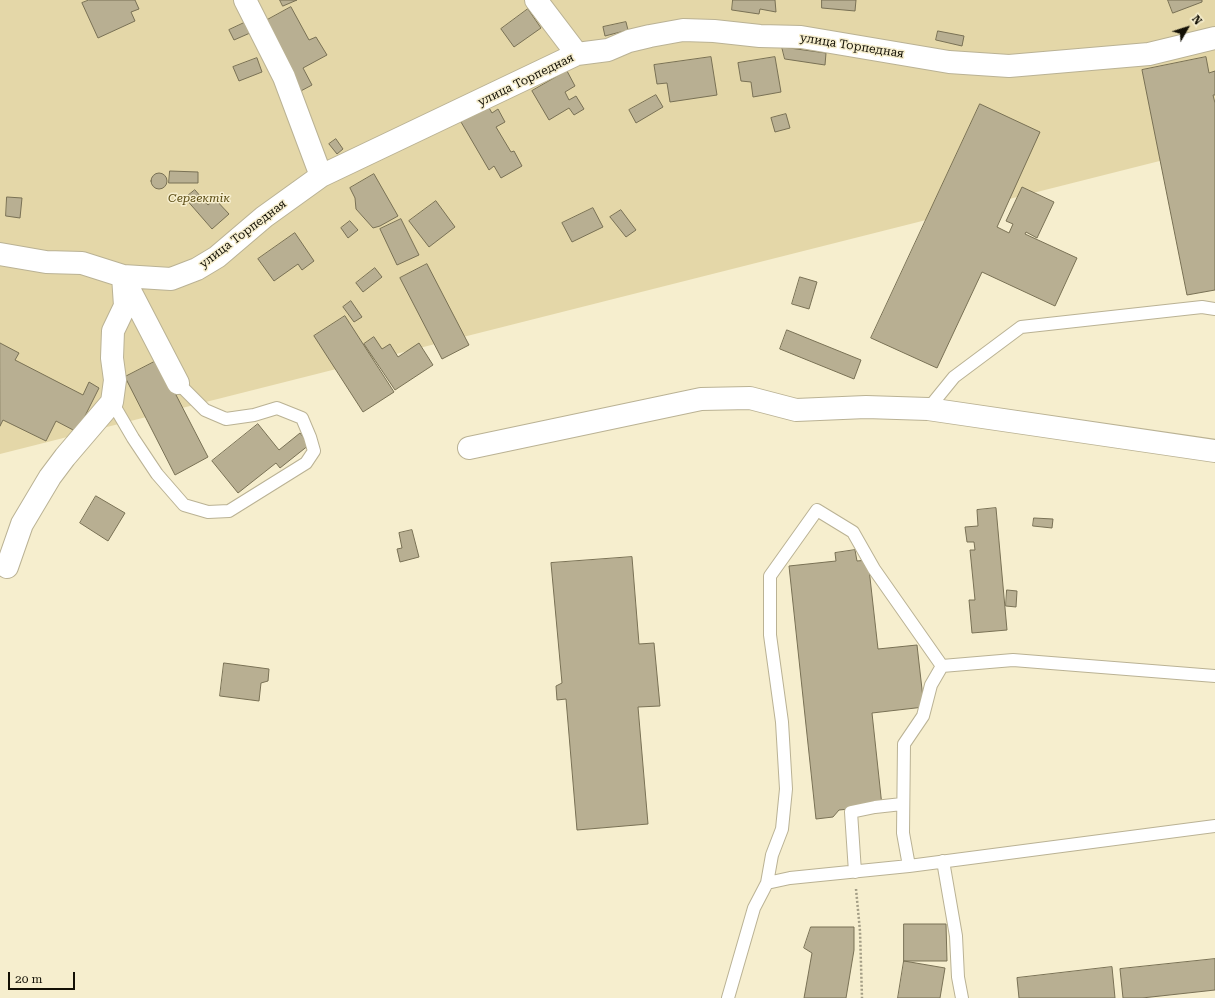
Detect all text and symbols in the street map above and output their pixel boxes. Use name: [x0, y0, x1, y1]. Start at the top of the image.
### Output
north arrow: [1167, 8, 1207, 48]
text: N: [1189, 13, 1204, 28]
street label: улица Торпедная: [799, 31, 905, 61]
street label: улица Торпедная: [476, 50, 576, 110]
park label: Сергектік: [168, 191, 230, 205]
street label: улица Торпедная: [197, 197, 289, 271]
scale bar: [10, 964, 77, 990]
text: 20 m: [15, 972, 42, 986]

